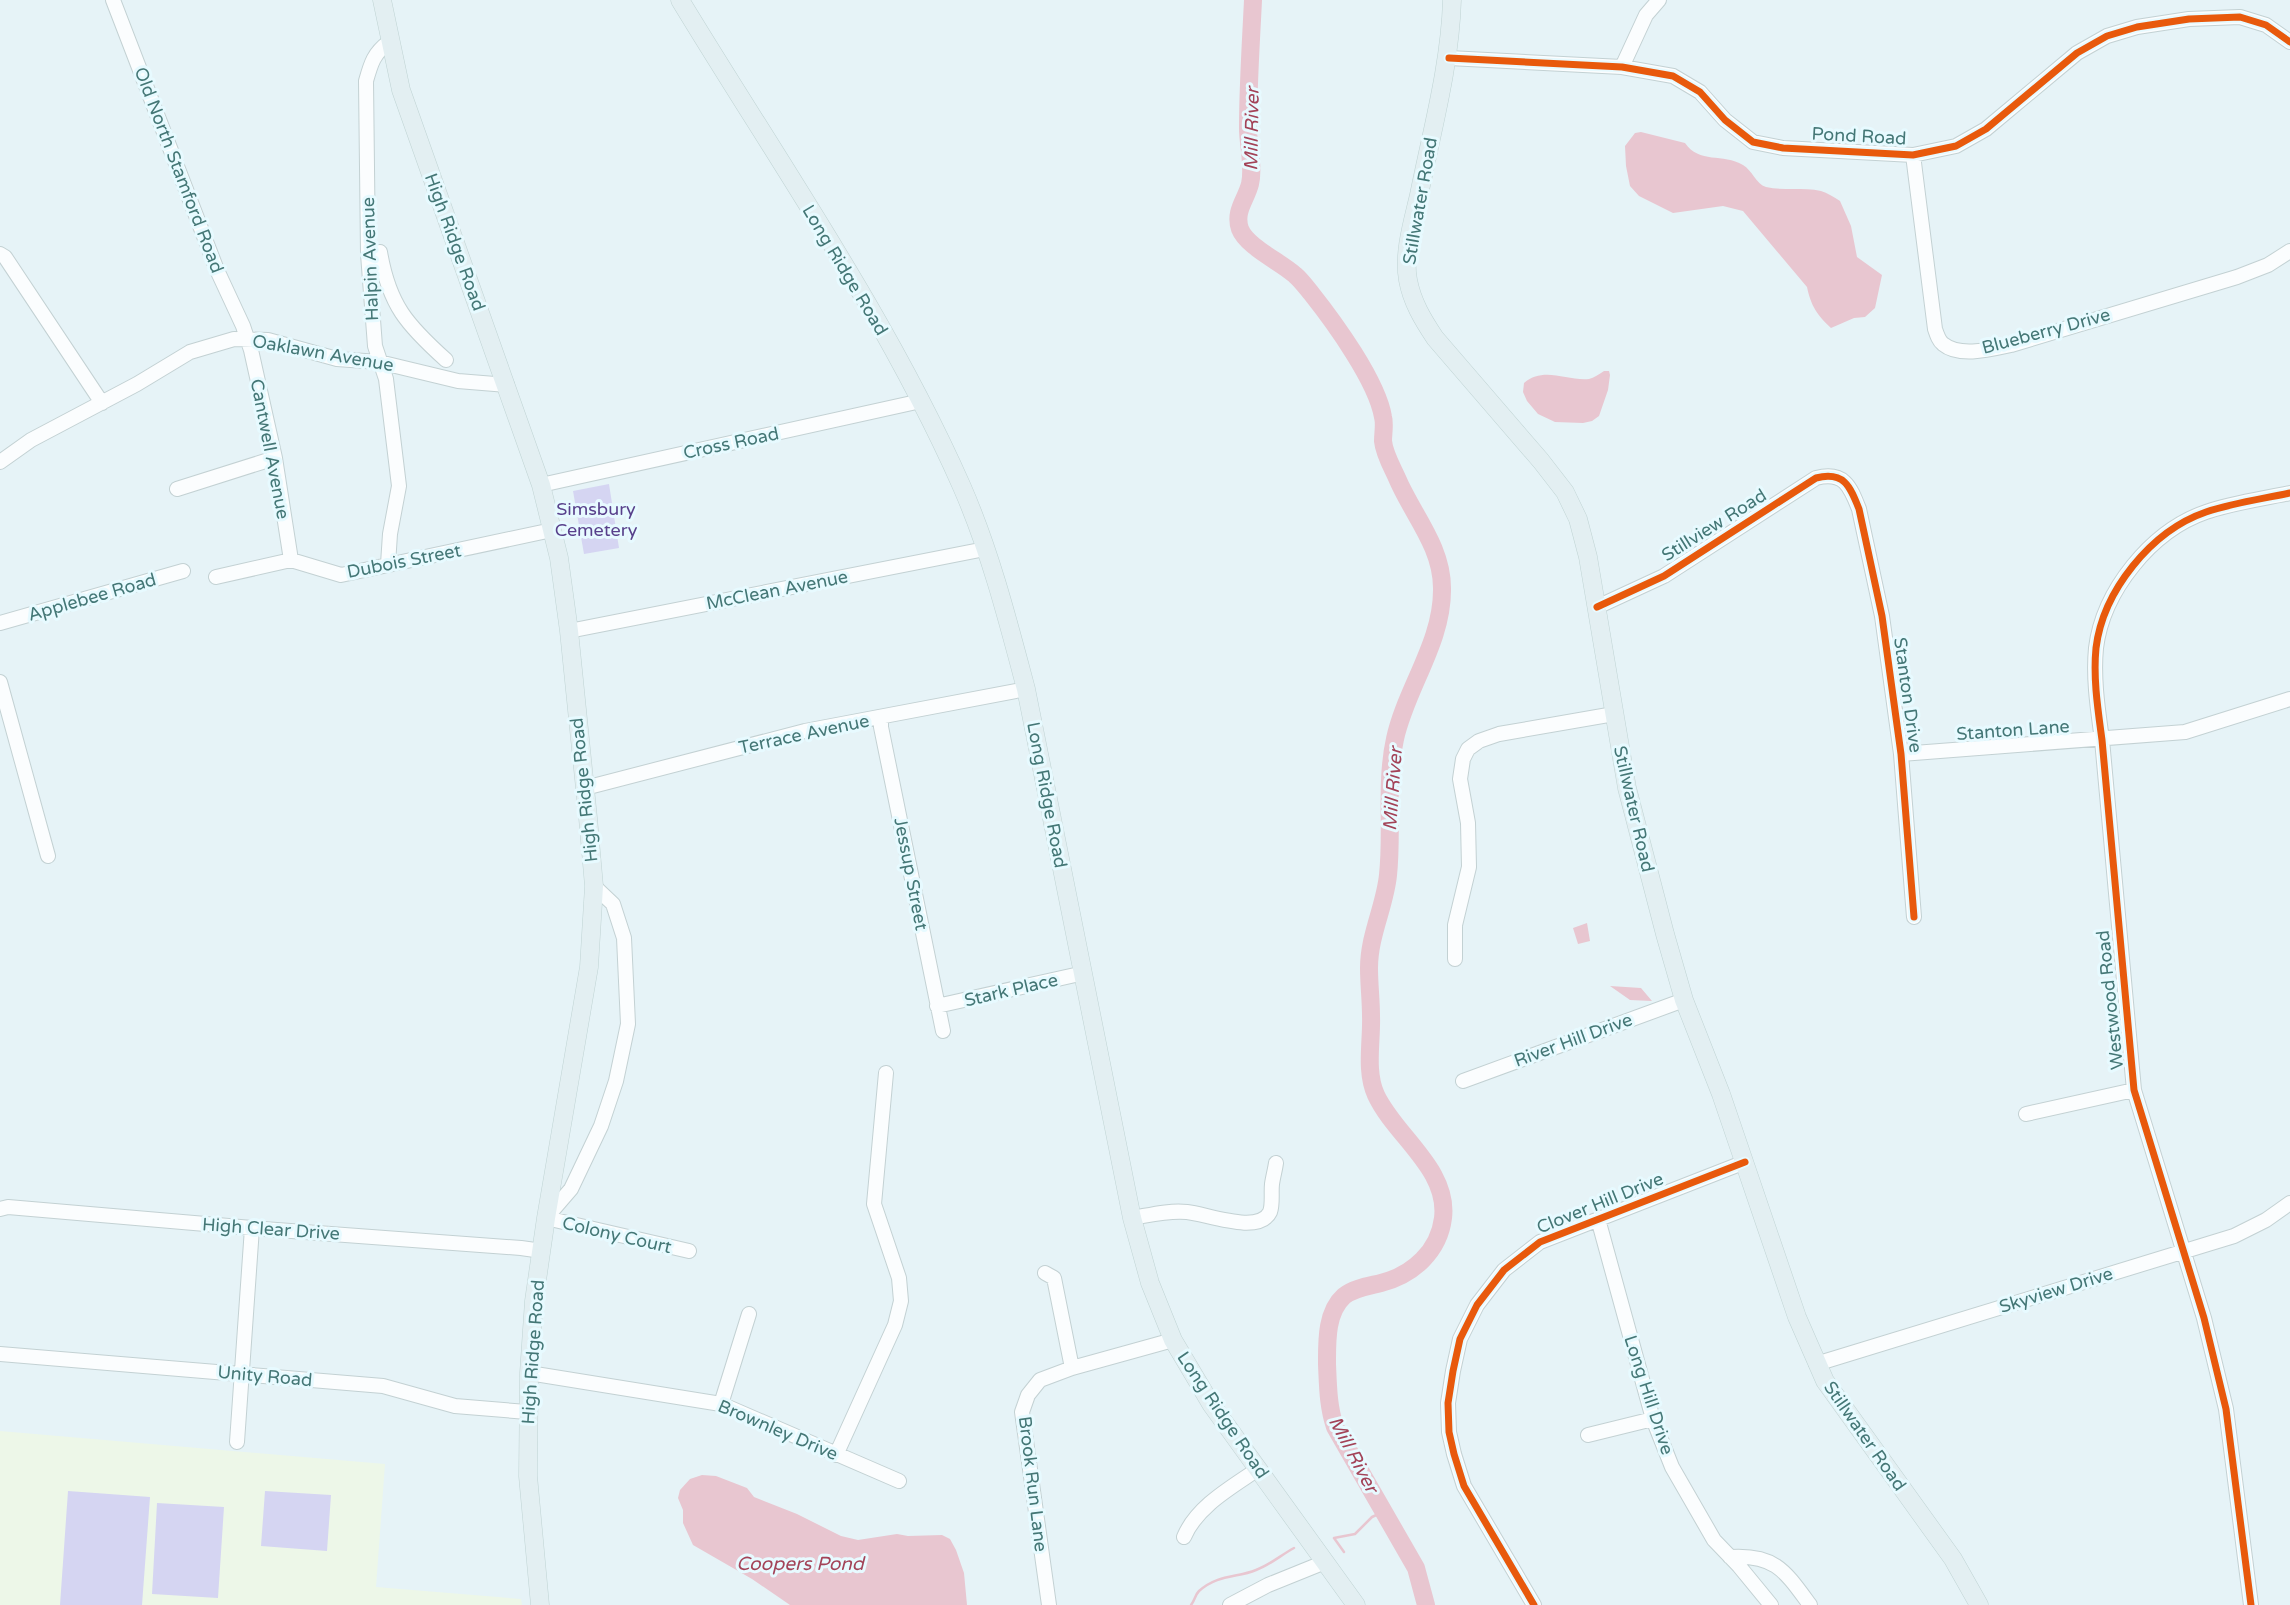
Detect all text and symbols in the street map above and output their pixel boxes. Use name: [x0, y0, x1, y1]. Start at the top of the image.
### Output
street label: Old North Stamford Road: [130, 64, 228, 276]
water label: Mill River: [1240, 84, 1264, 171]
street label: Pond Road: [1811, 123, 1907, 149]
street label: Stillwater Road: [1398, 136, 1442, 266]
street label: High Ridge Road: [420, 170, 490, 314]
street label: Halpin Avenue: [357, 197, 383, 321]
street label: Long Ridge Road: [797, 201, 893, 339]
street label: Blueberry Drive: [1979, 303, 2113, 359]
street label: Oaklawn Avenue: [251, 330, 395, 376]
street label: Cantwell Avenue: [246, 377, 294, 521]
street label: Cross Road: [681, 422, 781, 464]
street label: Stillview Road: [1658, 484, 1770, 566]
park label: Simsbury Cemetery: [555, 498, 638, 541]
street label: Dubois Street: [345, 539, 463, 583]
street label: McClean Avenue: [704, 565, 850, 615]
street label: Applebee Road: [25, 568, 159, 626]
street label: Stanton Drive: [1889, 636, 1927, 754]
street label: Terrace Avenue: [737, 709, 871, 759]
street label: Stanton Lane: [1956, 715, 2070, 745]
street label: High Ridge Road: [565, 717, 603, 863]
street label: Long Ridge Road: [1022, 720, 1072, 870]
water label: Mill River: [1379, 744, 1407, 832]
street label: Stillwater Road: [1609, 744, 1659, 874]
street label: Jessup Street: [889, 816, 933, 932]
street label: Westwood Road: [2092, 929, 2128, 1071]
street label: Stark Place: [962, 969, 1060, 1011]
street label: River Hill Drive: [1511, 1008, 1635, 1072]
street label: Clover Hill Drive: [1533, 1168, 1667, 1238]
street label: Colony Court: [560, 1212, 674, 1258]
street label: High Clear Drive: [201, 1213, 341, 1245]
street label: Skyview Drive: [1996, 1262, 2116, 1318]
street label: High Ridge Road: [517, 1279, 549, 1425]
street label: Long Hill Drive: [1619, 1333, 1679, 1457]
street label: Long Ridge Road: [1172, 1347, 1274, 1483]
street label: Unity Road: [217, 1361, 313, 1391]
street label: Stillwater Road: [1819, 1377, 1911, 1495]
street label: Brownley Drive: [715, 1395, 841, 1465]
water label: Mill River: [1324, 1412, 1384, 1499]
street label: Brook Run Lane: [1014, 1415, 1052, 1553]
water label: Coopers Pond: [736, 1553, 866, 1575]

